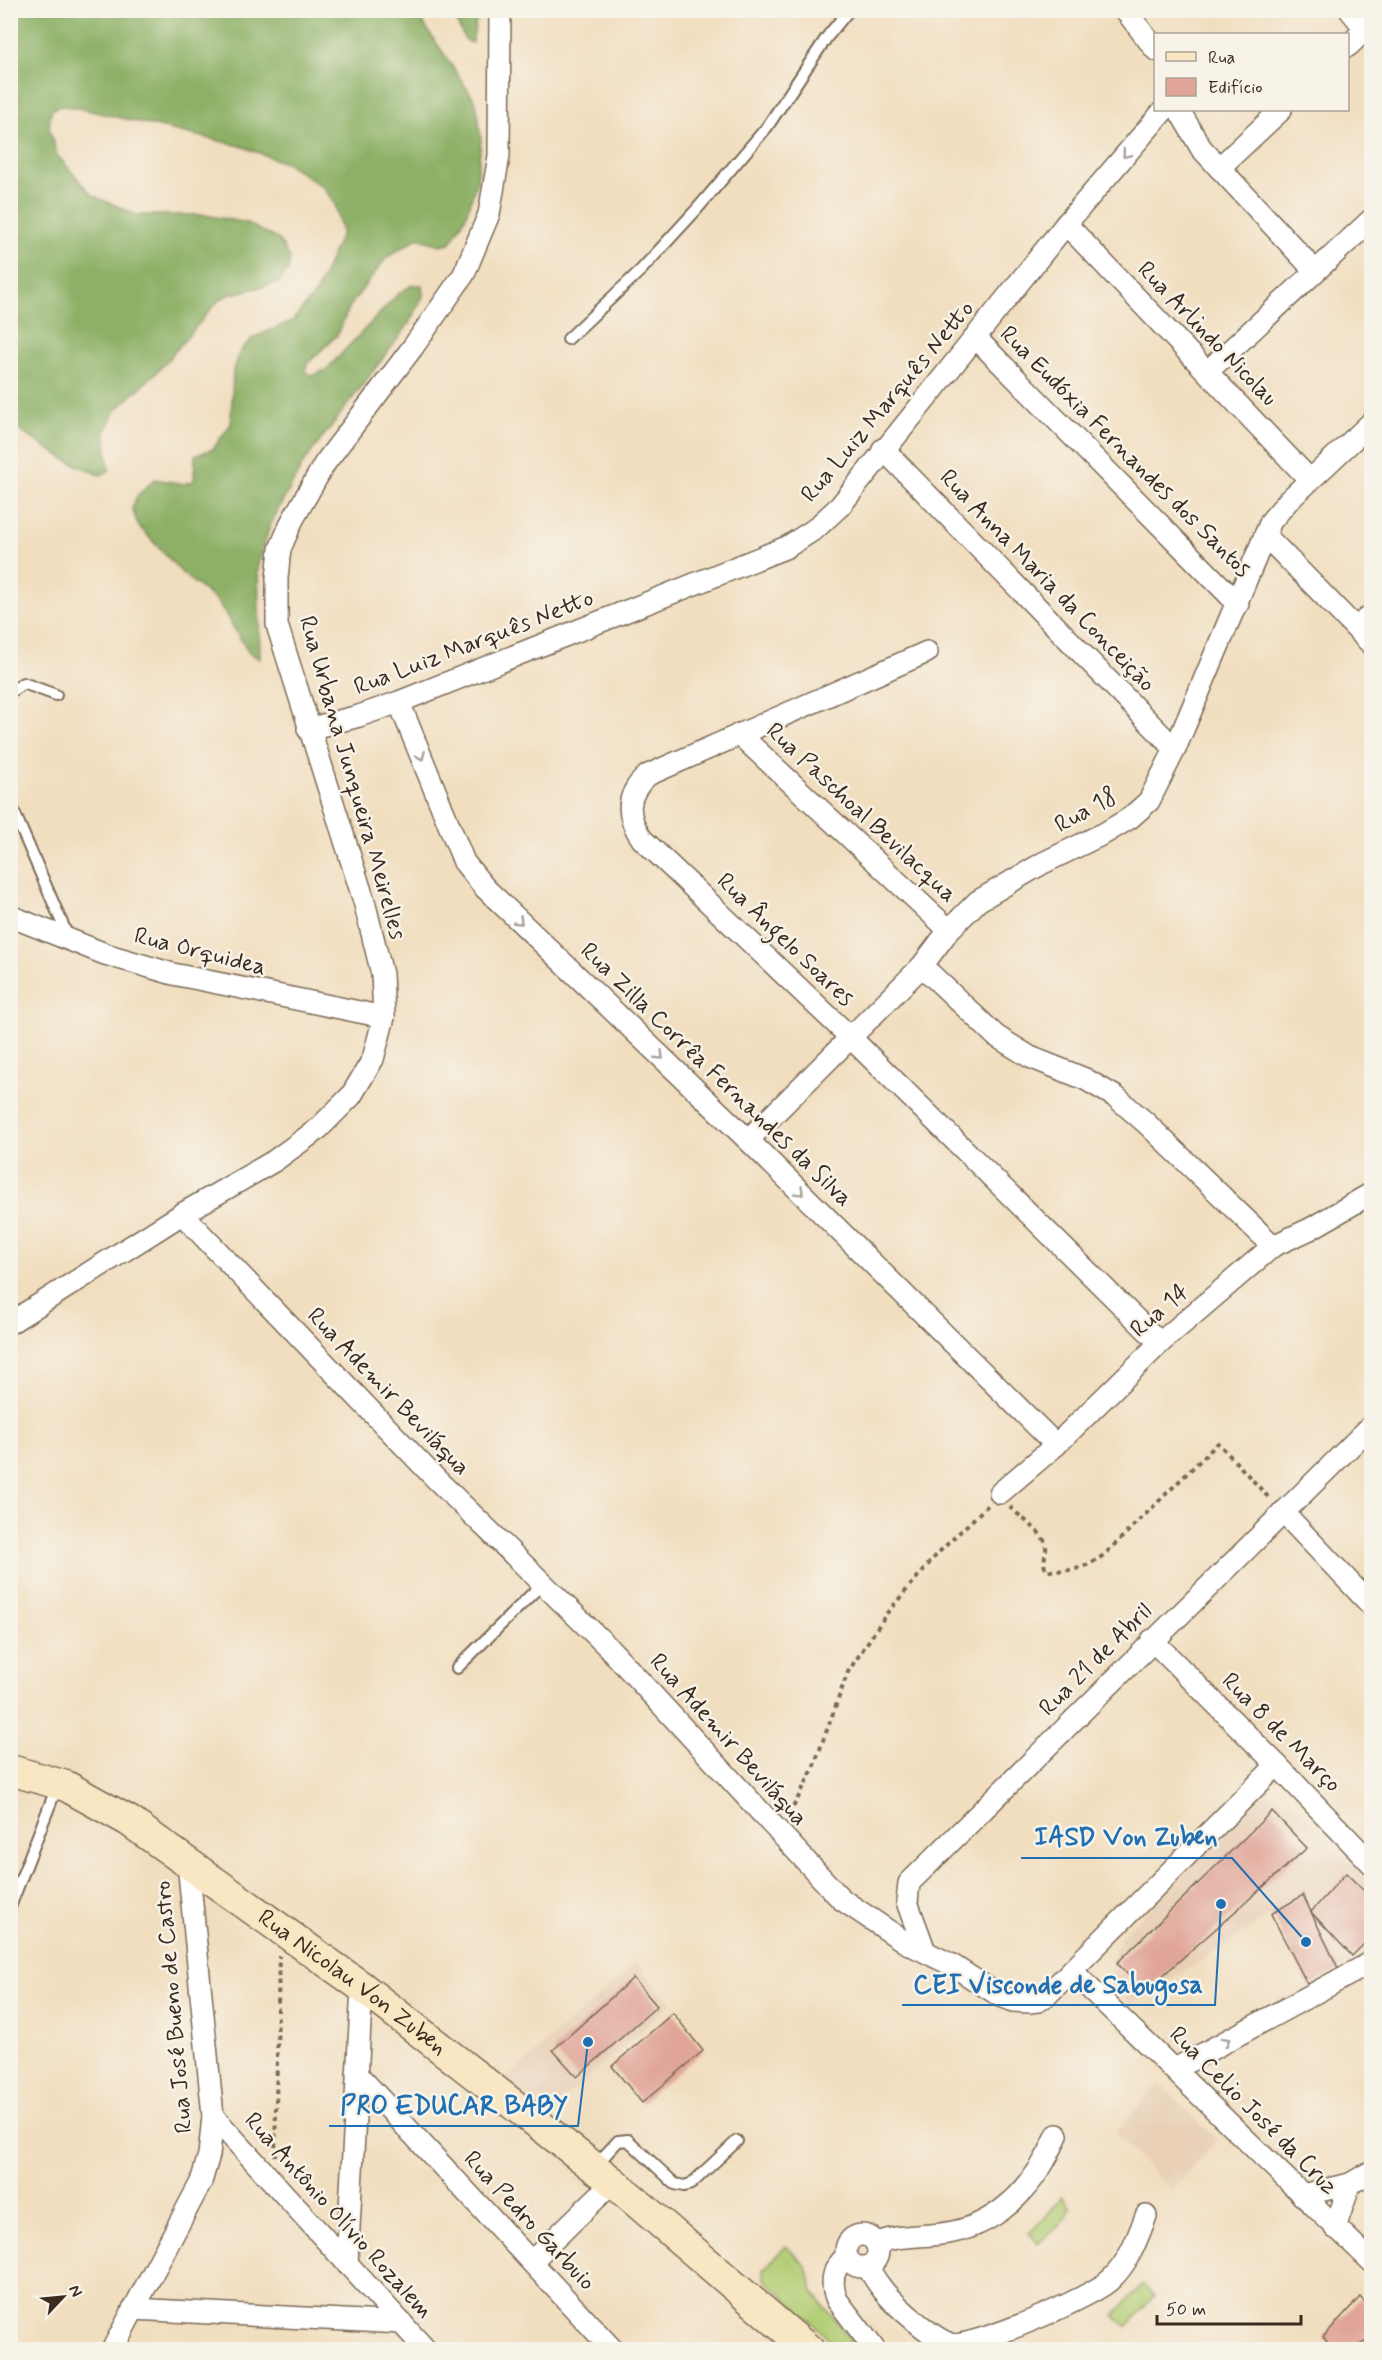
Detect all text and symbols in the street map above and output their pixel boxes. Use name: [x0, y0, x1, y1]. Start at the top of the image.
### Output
legend: [1154, 33, 1349, 111]
text: Rua: [1208, 46, 1235, 70]
text: Edifício: [1208, 76, 1263, 100]
one-way arrow: [1122, 147, 1133, 158]
street label: Rua Arlindo Nicolau: [1130, 255, 1284, 413]
street label: Rua Luiz Marquês Netto: [794, 295, 982, 509]
street label: Rua Eudóxia Fernandes dos Santos: [992, 319, 1258, 585]
street label: Rua Anna Maria da Conceição: [932, 463, 1162, 699]
street label: Rua Luiz Marquês Netto: [350, 583, 598, 703]
street label: Rua Urbana Junqueira Meirelles: [291, 613, 413, 944]
street label: Rua Paschoal Bevilacqua: [759, 716, 963, 910]
one-way arrow: [414, 750, 426, 761]
street label: Rua 18: [1049, 781, 1123, 841]
street label: Rua Ângelo Soares: [707, 866, 861, 1016]
one-way arrow: [513, 914, 523, 925]
street label: Rua Orquidea: [131, 921, 269, 983]
street label: Rua Zilla Corrêa Fernandes da Silva: [573, 936, 859, 1214]
one-way arrow: [654, 1049, 664, 1060]
one-way arrow: [793, 1184, 804, 1195]
street label: Rua 14: [1124, 1277, 1196, 1345]
street label: Rua Ademir Beviláqua: [300, 1301, 476, 1483]
street label: Rua 21 de Abril: [1033, 1597, 1159, 1723]
street label: Rua Ademir Beviláqua: [642, 1647, 814, 1833]
street label: Rua 8 de Março: [1214, 1666, 1348, 1800]
callout: IASD Von Zuben: [1021, 1814, 1232, 1858]
text: IASD Von Zuben: [1034, 1821, 1218, 1855]
street label: Rua José Bueno de Castro: [148, 1879, 200, 2135]
street label: Rua Nicolau Von Zuben: [252, 1902, 453, 2063]
callout: CEI Visconde de Sabugosa: [902, 1961, 1215, 2005]
text: CEI Visconde de Sabugosa: [913, 1969, 1203, 2006]
street label: Rua Celio José da Cruz: [1162, 2020, 1344, 2202]
one-way arrow: [1220, 2037, 1230, 2048]
callout: PRO EDUCAR BABY: [329, 2082, 578, 2126]
text: PRO EDUCAR BABY: [340, 2090, 568, 2124]
street label: Rua Antônio Olívio Rozalem: [237, 2106, 439, 2326]
street label: Rua Pedro Garbuio: [456, 2144, 602, 2298]
north arrow: [33, 2267, 93, 2327]
text: N: [63, 2282, 87, 2300]
scale bar: [1157, 2288, 1301, 2326]
text: 50 m: [1166, 2298, 1206, 2322]

